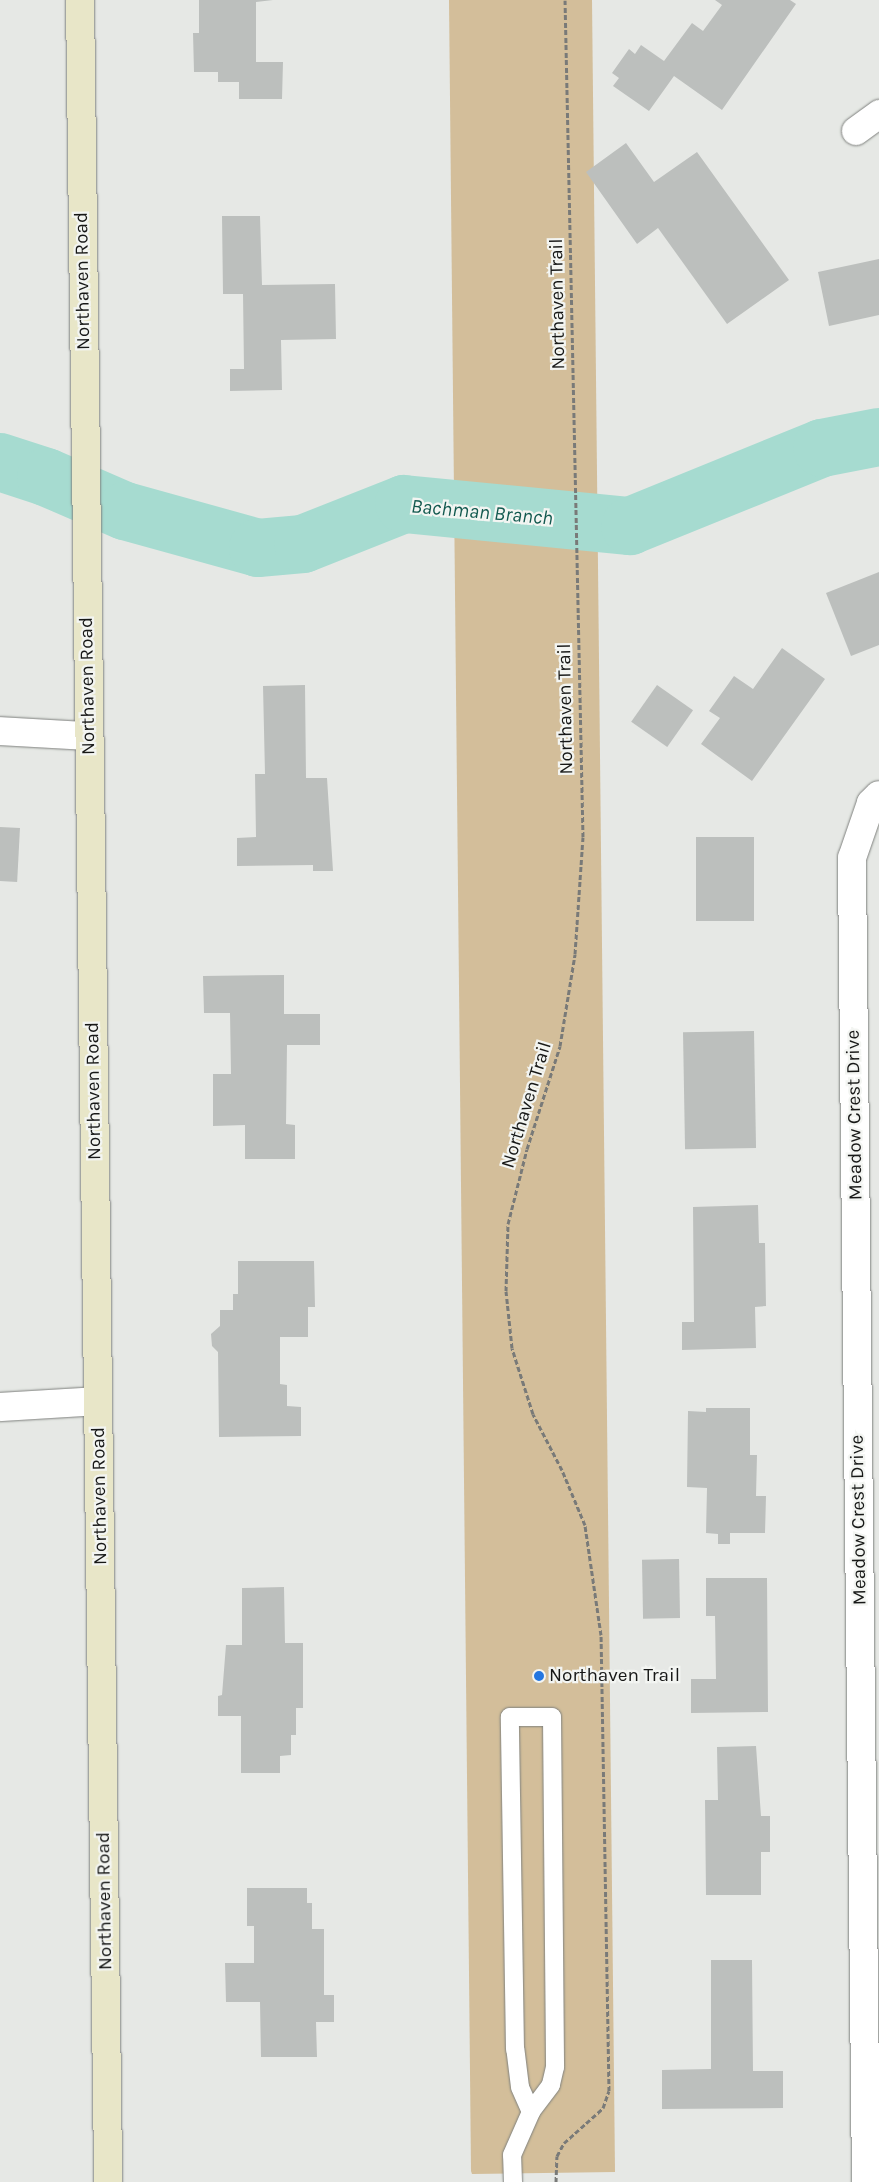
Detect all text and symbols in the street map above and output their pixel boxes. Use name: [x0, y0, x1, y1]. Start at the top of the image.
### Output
street label: Northaven Road: [70, 212, 96, 350]
street label: Northaven Trail: [545, 238, 571, 370]
water label: Bachman Branch: [410, 494, 554, 530]
street label: Northaven Road: [75, 617, 101, 755]
street label: Northaven Trail: [553, 643, 579, 775]
street label: Northaven Road: [81, 1022, 107, 1160]
street label: Meadow Crest Drive: [842, 1030, 868, 1200]
street label: Northaven Trail: [497, 1039, 557, 1171]
street label: Northaven Road: [87, 1427, 113, 1565]
street label: Meadow Crest Drive: [846, 1435, 872, 1605]
place label: Northaven Trail: [549, 1665, 680, 1687]
marker: Northaven Trail: [533, 1670, 545, 1682]
street label: Northaven Road: [92, 1832, 118, 1970]

